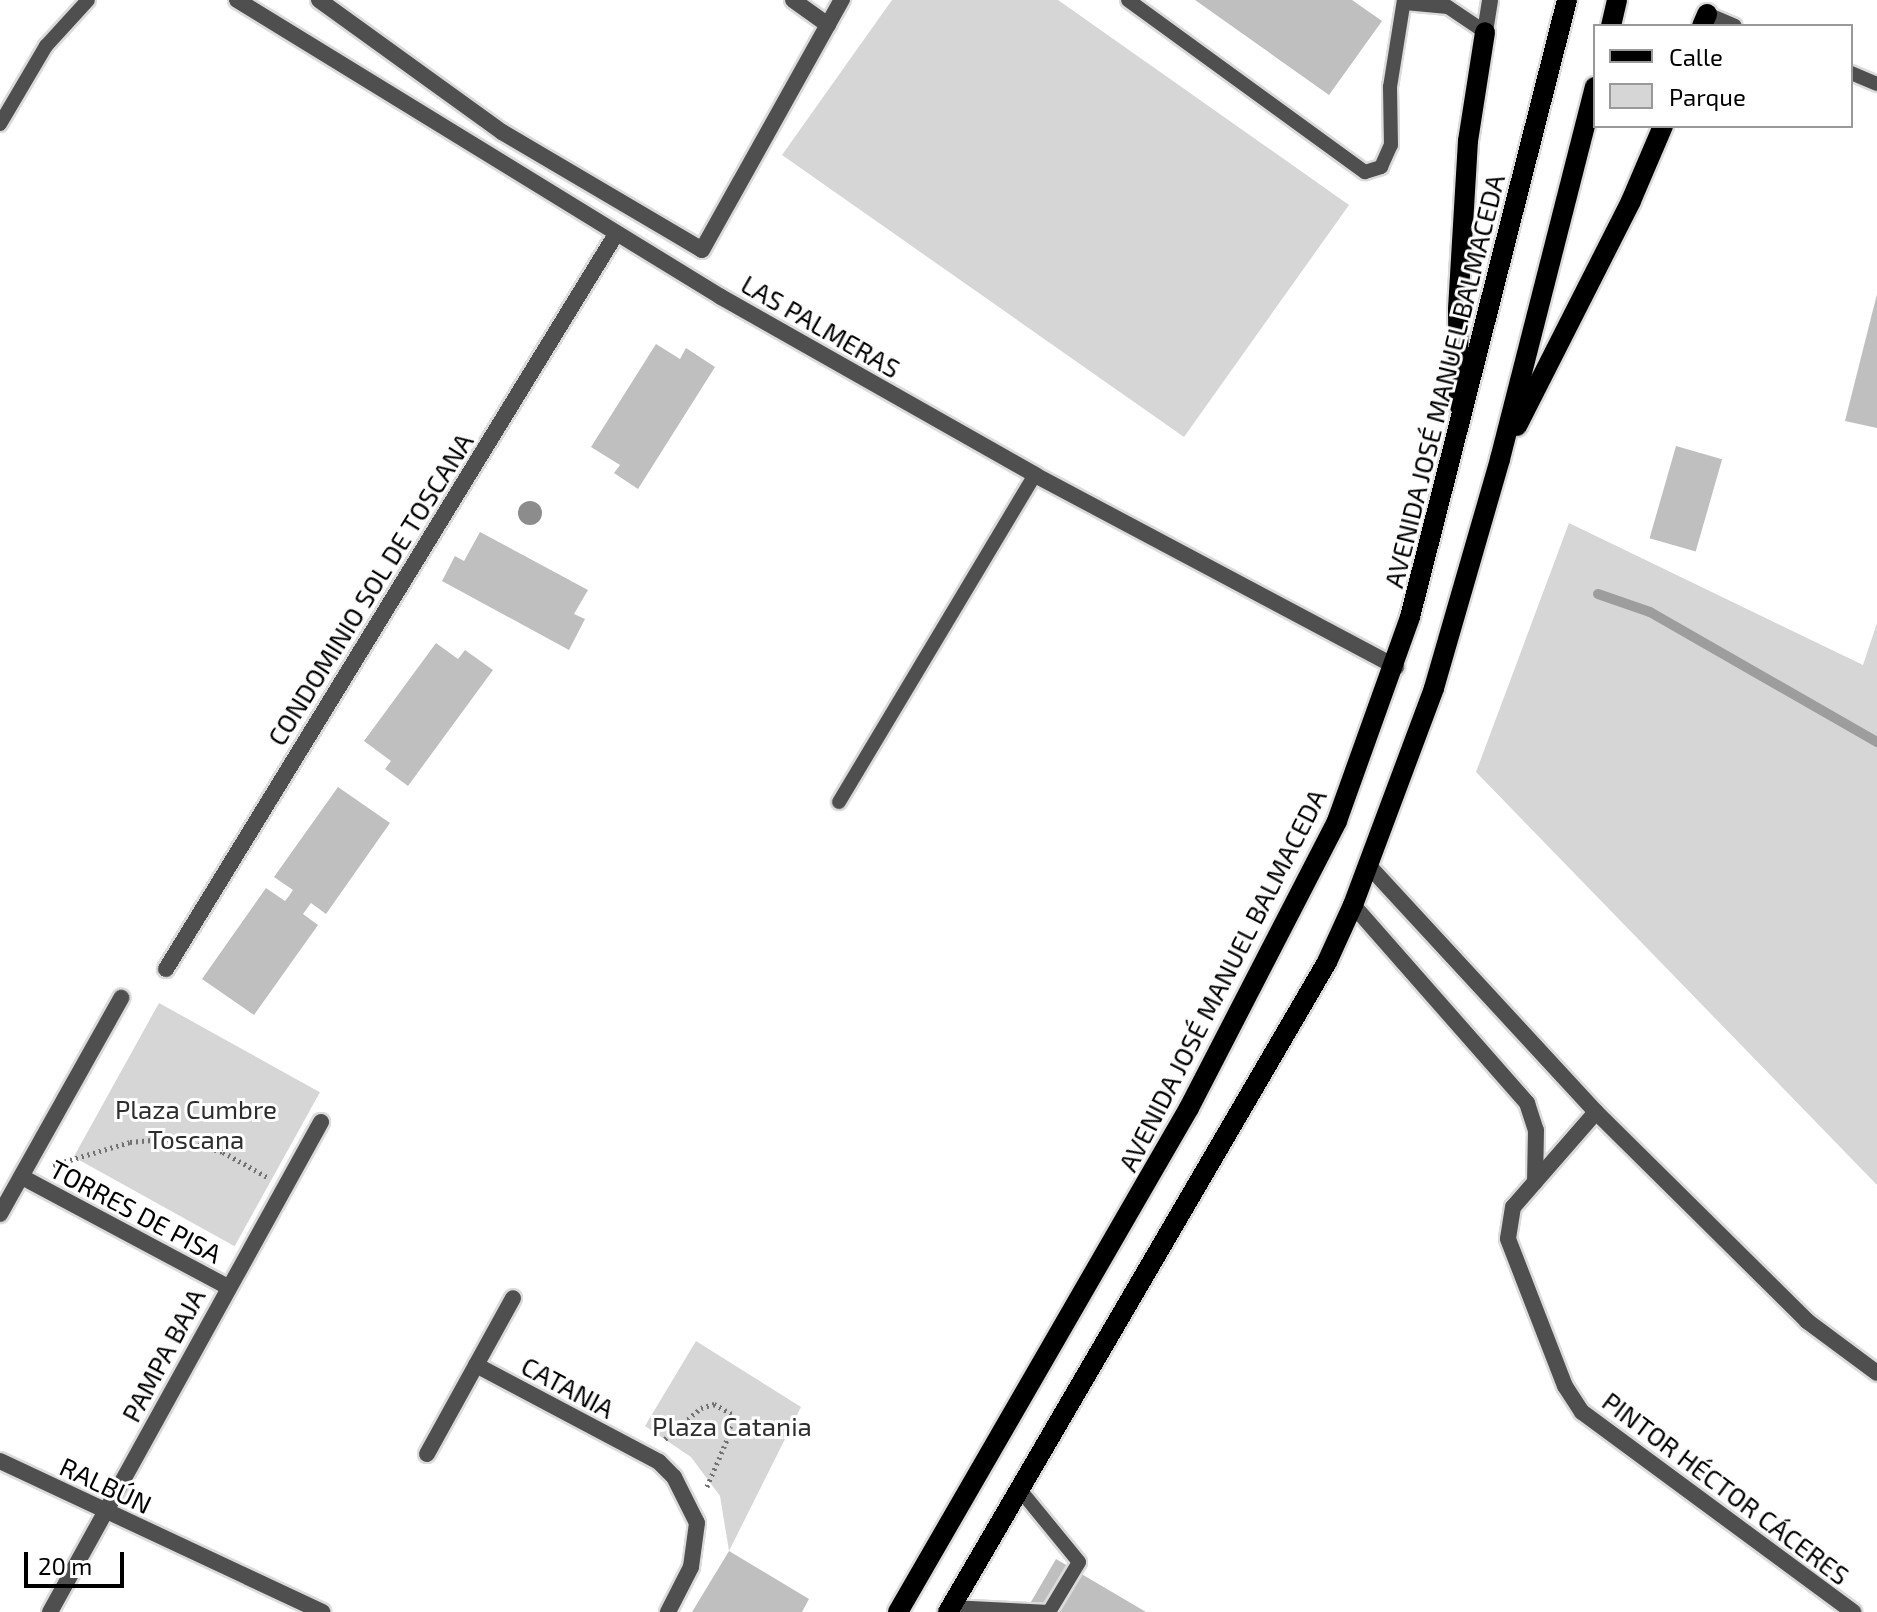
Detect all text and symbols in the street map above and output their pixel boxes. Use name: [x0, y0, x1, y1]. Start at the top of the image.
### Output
legend: [1593, 24, 1853, 128]
text: Calle: [1669, 42, 1723, 71]
text: Parque: [1669, 82, 1746, 111]
street label: AVENIDA JOSÉ MANUEL BALMACEDA: [1377, 170, 1511, 592]
street label: LAS PALMERAS: [736, 268, 906, 384]
street label: CONDOMINIO SOL DE TOSCANA: [260, 427, 480, 751]
street label: AVENIDA JOSÉ MANUEL BALMACEDA: [1111, 783, 1333, 1177]
park label: Plaza Cumbre Toscana: [115, 1093, 277, 1154]
street label: TORRES DE PISA: [45, 1153, 227, 1269]
street label: PAMPA BAJA: [115, 1283, 211, 1427]
street label: CATANIA: [516, 1350, 620, 1424]
street label: PINTOR HÉCTOR CÁCERES: [1597, 1385, 1855, 1591]
park label: Plaza Catania: [652, 1410, 812, 1442]
street label: RALBÚN: [55, 1450, 157, 1520]
scale bar: [28, 1536, 128, 1586]
text: 20 m: [38, 1551, 92, 1580]

